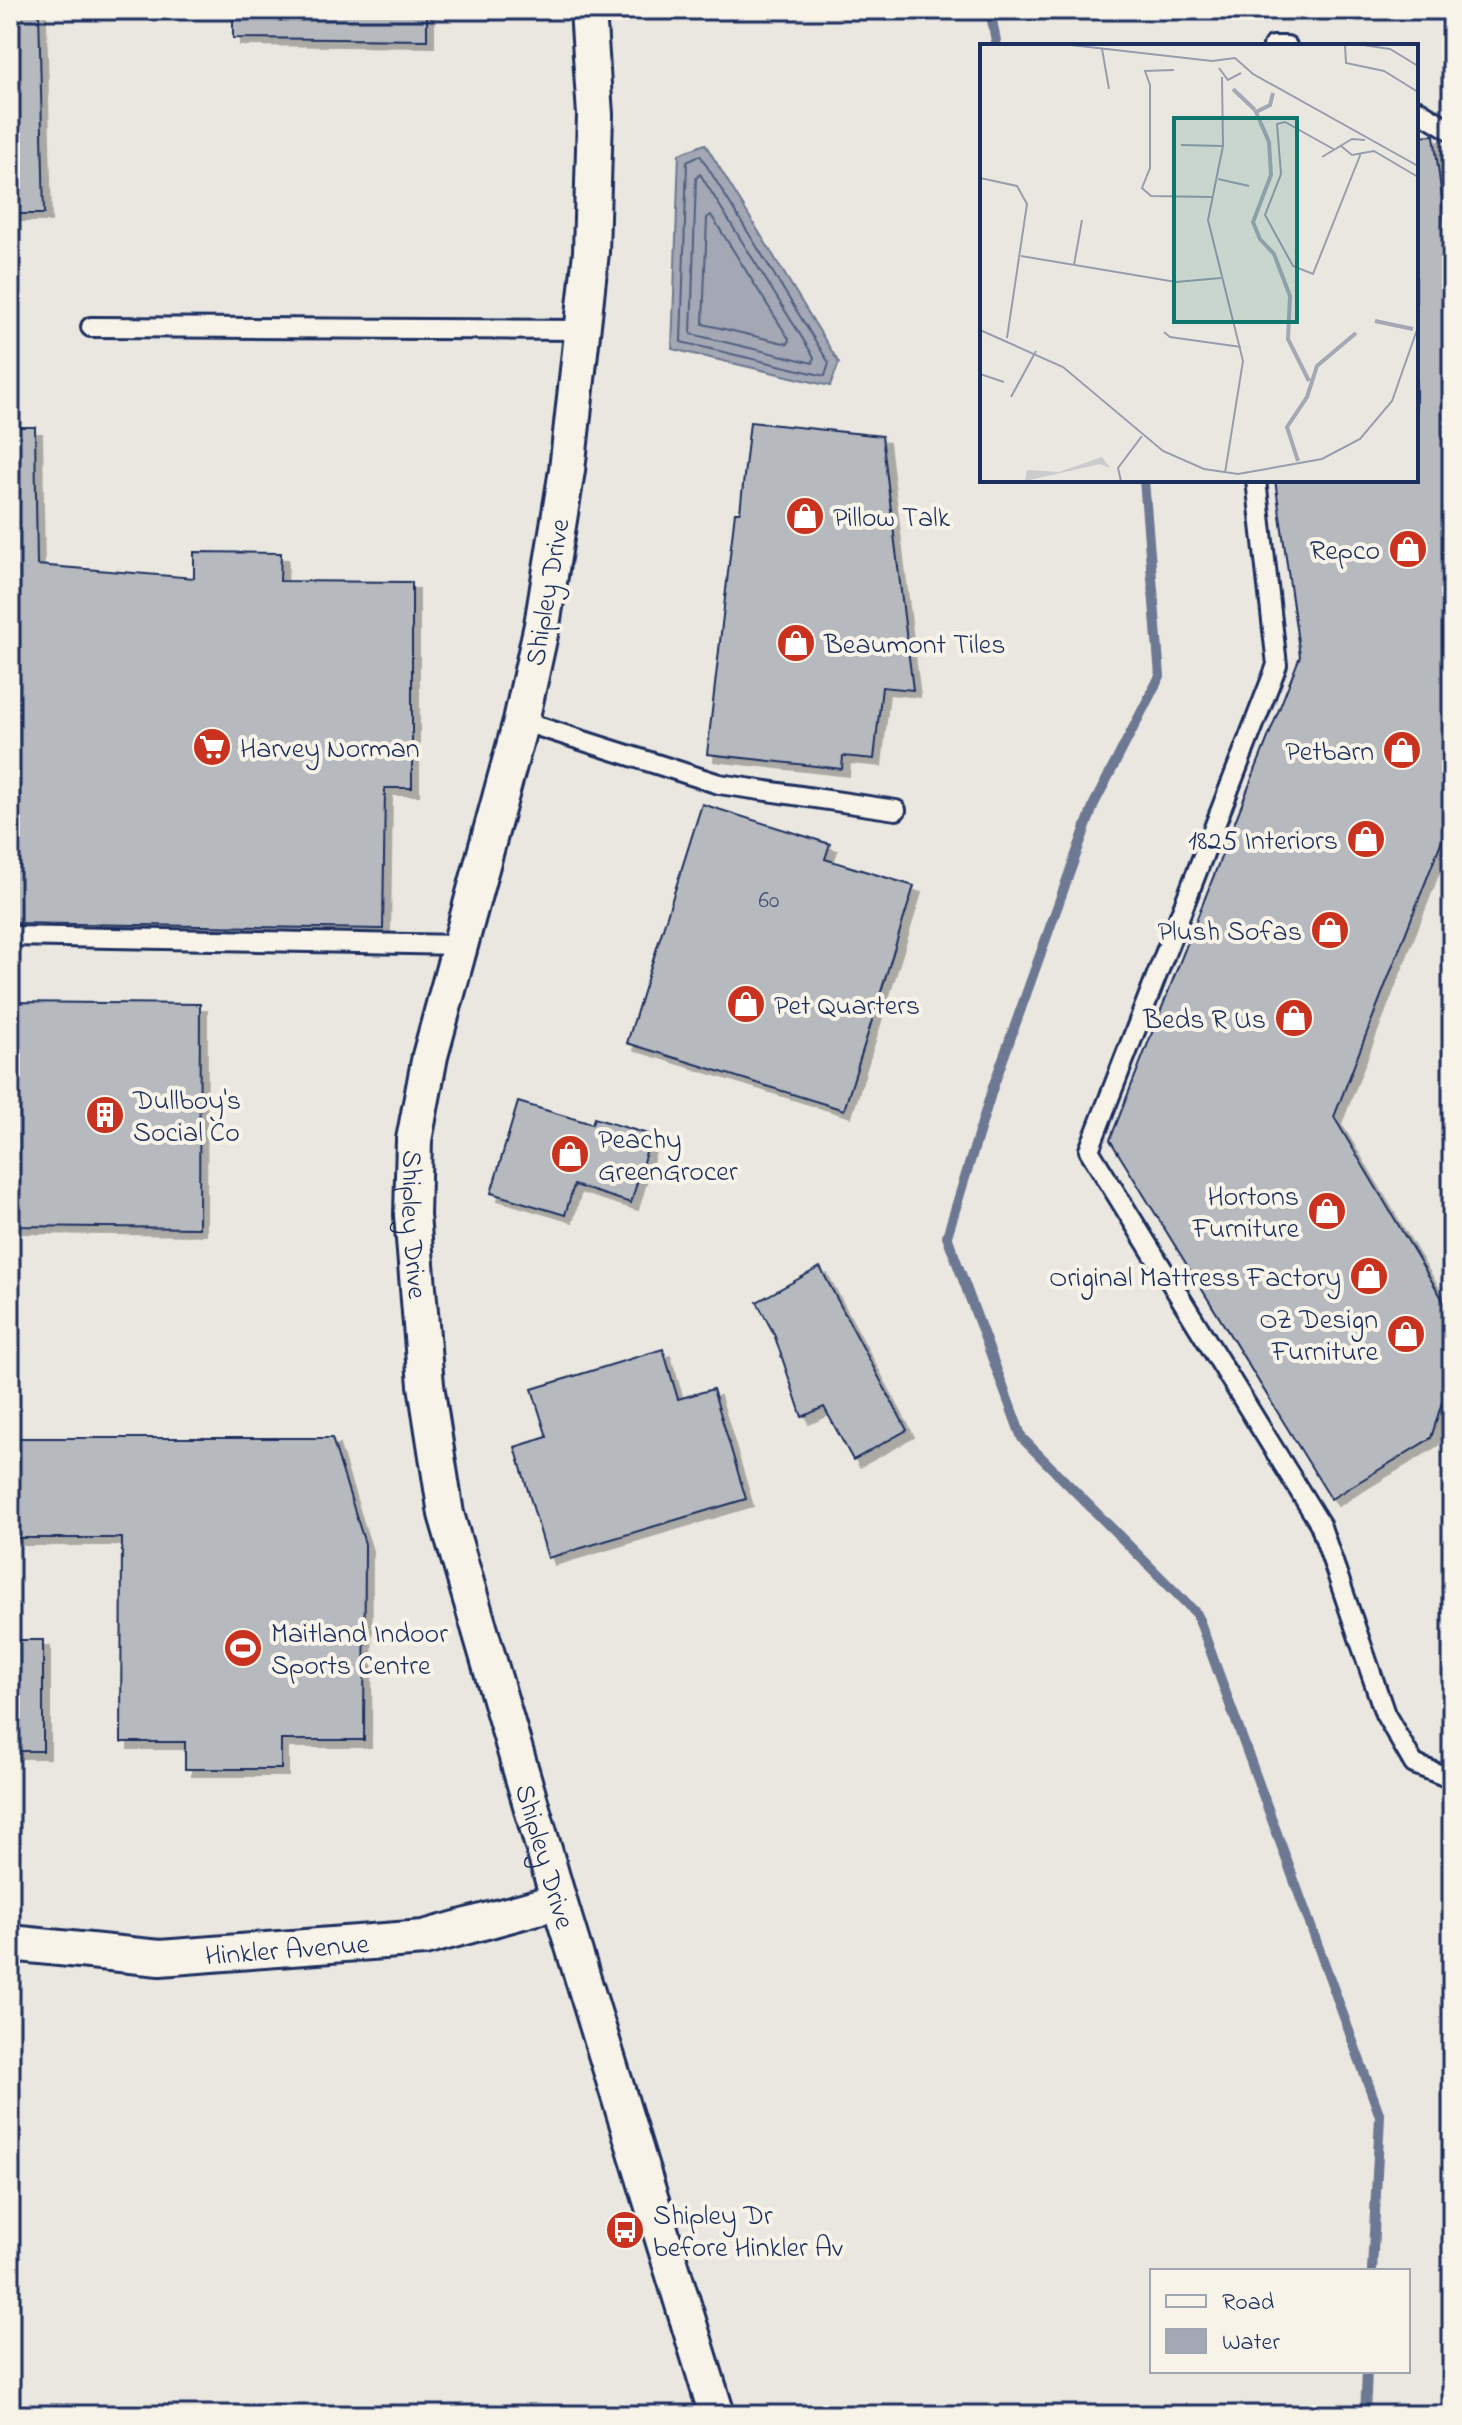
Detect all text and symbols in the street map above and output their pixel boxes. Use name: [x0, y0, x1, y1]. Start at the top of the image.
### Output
inset map: [980, 44, 1418, 482]
shop icon: Pillow Talk: [784, 495, 826, 537]
place label: Pillow Talk: [833, 499, 951, 540]
street label: Shipley Drive: [516, 515, 583, 670]
shop icon: Repco: [1387, 528, 1429, 570]
place label: Repco: [1310, 532, 1380, 573]
shop icon: Beaumont Tiles: [775, 622, 817, 664]
place label: Beaumont Tiles: [823, 626, 1006, 667]
supermarket icon: Harvey Norman: [191, 726, 233, 768]
shop icon: Petbarn: [1381, 729, 1423, 771]
place label: Harvey Norman: [240, 730, 420, 771]
place label: Petbarn: [1285, 733, 1374, 774]
shop icon: 1825 Interiors: [1345, 818, 1387, 860]
place label: 1825 Interiors: [1188, 822, 1338, 863]
house number: 60: [759, 884, 779, 919]
shop icon: Plush Sofas: [1309, 909, 1351, 951]
place label: Plush Sofas: [1157, 913, 1302, 954]
shop icon: Pet Quarters: [725, 983, 767, 1025]
place label: Pet Quarters: [774, 987, 920, 1028]
shop icon: Beds R Us: [1273, 997, 1315, 1039]
place label: Beds R Us: [1142, 1001, 1266, 1042]
place label: Dullboy's Social Co: [132, 1082, 241, 1155]
building icon: Dullboy's Social Co: [84, 1094, 126, 1136]
place label: Peachy GreenGrocer: [598, 1121, 738, 1194]
shop icon: Peachy GreenGrocer: [549, 1133, 591, 1175]
street label: Shipley Drive: [388, 1149, 436, 1301]
place label: Hortons Furniture: [1192, 1178, 1299, 1251]
shop icon: Hortons Furniture: [1306, 1190, 1348, 1232]
shop icon: Original Mattress Factory: [1348, 1255, 1390, 1297]
place label: Original Mattress Factory: [1049, 1259, 1341, 1300]
place label: OZ Design Furniture: [1259, 1301, 1378, 1374]
shop icon: OZ Design Furniture: [1385, 1313, 1427, 1355]
place label: Maitland Indoor Sports Centre: [271, 1615, 448, 1688]
sports icon: Maitland Indoor Sports Centre: [222, 1627, 264, 1669]
street label: Shipley Drive: [502, 1780, 584, 1935]
street label: Hinkler Avenue: [204, 1925, 371, 1979]
place label: Shipley Dr before Hinkler Av: [653, 2197, 843, 2270]
bus stop icon: Shipley Dr before Hinkler Av: [604, 2209, 646, 2251]
legend: [1150, 2269, 1410, 2373]
text: Road: [1222, 2286, 1275, 2321]
text: Water: [1222, 2326, 1280, 2361]

